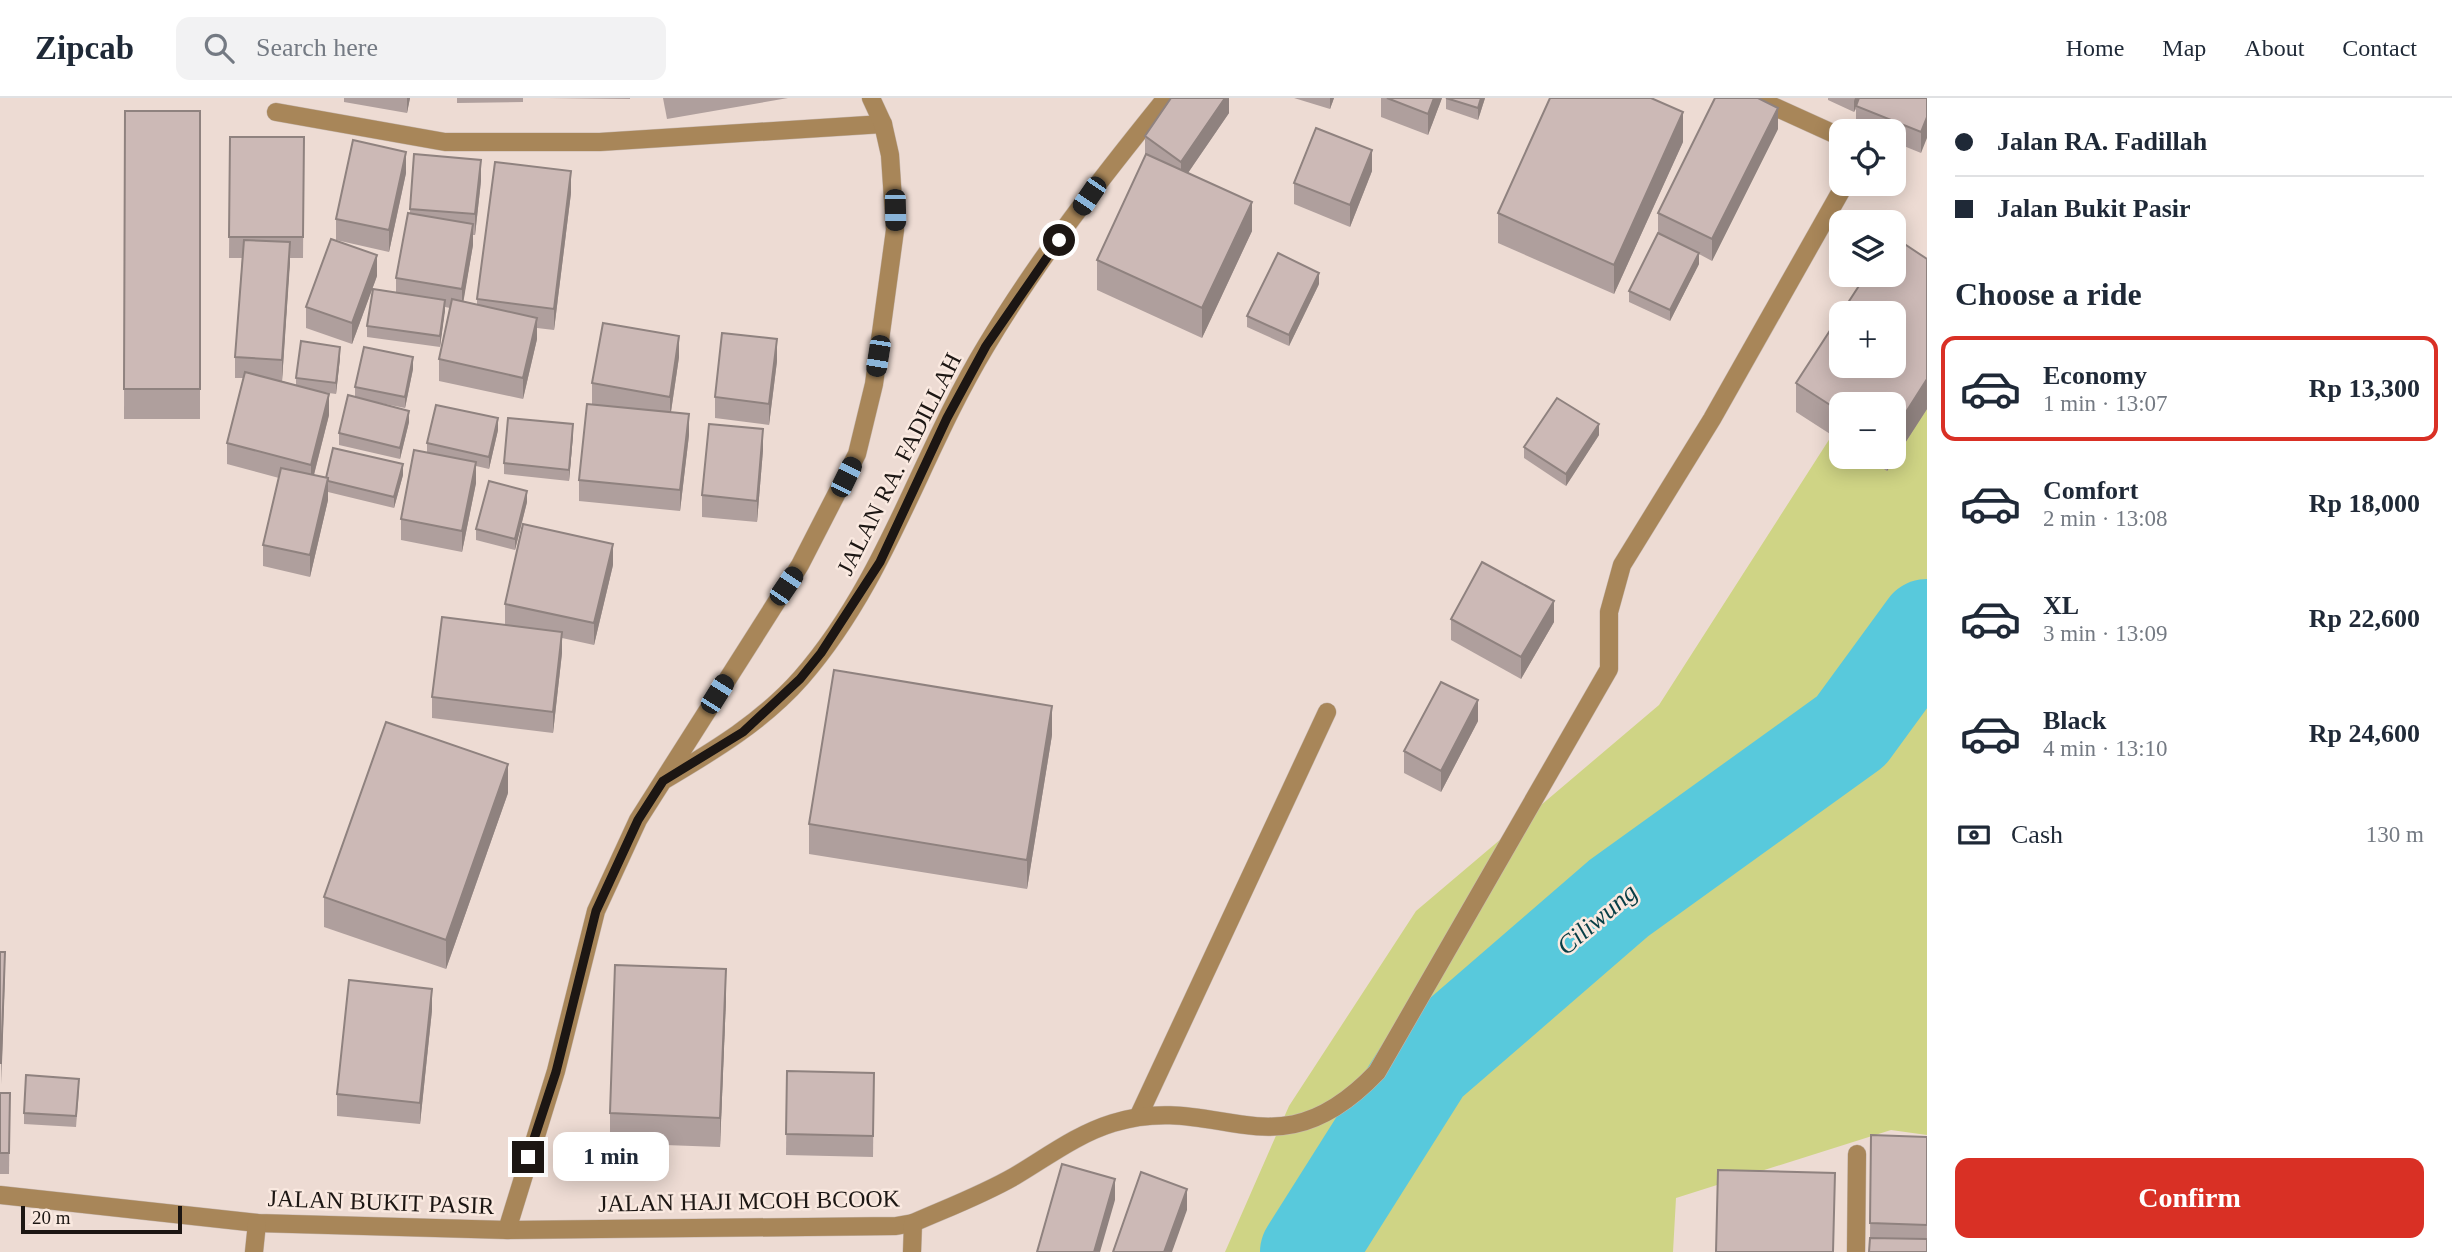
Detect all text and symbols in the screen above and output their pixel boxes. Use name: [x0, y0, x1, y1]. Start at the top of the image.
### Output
search box: [176, 17, 666, 80]
icon: search: [200, 29, 238, 67]
text: Zipcab: [35, 30, 134, 66]
text: Search here: [256, 33, 378, 62]
text: Home: [2066, 35, 2124, 61]
text: Map: [2162, 35, 2206, 61]
text: About: [2244, 35, 2304, 61]
text: Contact: [2342, 35, 2417, 61]
map controls: [1829, 119, 1906, 469]
button: locate: [1829, 119, 1906, 196]
text: Jalan RA. Fadillah: [1997, 127, 2207, 156]
car: [1069, 173, 1110, 219]
car: [885, 189, 906, 231]
text: Jalan Bukit Pasir: [1997, 194, 2191, 223]
button: layers: [1829, 210, 1906, 287]
route start: [1043, 224, 1075, 256]
text: Choose a ride: [1955, 276, 2142, 312]
button: +: [1829, 301, 1906, 378]
car: [865, 334, 892, 378]
street label: JALAN RA. FADILLAH: [832, 349, 966, 579]
icon: car: [1959, 357, 2022, 420]
text: Economy: [2043, 361, 2147, 390]
text: Rp 13,300: [2309, 374, 2420, 403]
text: 1 min · 13:07: [2043, 391, 2168, 416]
button: −: [1829, 392, 1906, 469]
car: [828, 454, 865, 500]
icon: car: [1959, 472, 2022, 535]
text: Comfort: [2043, 476, 2138, 505]
text: Rp 18,000: [2309, 489, 2420, 518]
text: 2 min · 13:08: [2043, 506, 2168, 531]
car: [766, 563, 807, 609]
icon: car: [1959, 587, 2022, 650]
text: XL: [2043, 591, 2079, 620]
text: Rp 22,600: [2309, 604, 2420, 633]
text: 3 min · 13:09: [2043, 621, 2168, 646]
car: [697, 671, 738, 717]
icon: car: [1959, 702, 2022, 765]
text: Black: [2043, 706, 2107, 735]
text: Rp 24,600: [2309, 719, 2420, 748]
text: 4 min · 13:10: [2043, 736, 2168, 761]
icon: cash: [1955, 816, 1993, 854]
text: Cash: [2011, 820, 2063, 849]
text: 130 m: [2366, 822, 2424, 847]
water label: Ciliwung: [1551, 877, 1643, 961]
callout: 1 min: [552, 1132, 668, 1182]
route end: [512, 1141, 544, 1173]
text: 1 min: [583, 1144, 639, 1169]
button: Confirm: [1955, 1158, 2424, 1238]
street label: JALAN BUKIT PASIR: [267, 1185, 495, 1219]
street label: JALAN HAJI MCOH BCOOK: [598, 1185, 901, 1217]
scale bar: [21, 1203, 182, 1235]
text: 20 m: [32, 1207, 71, 1228]

